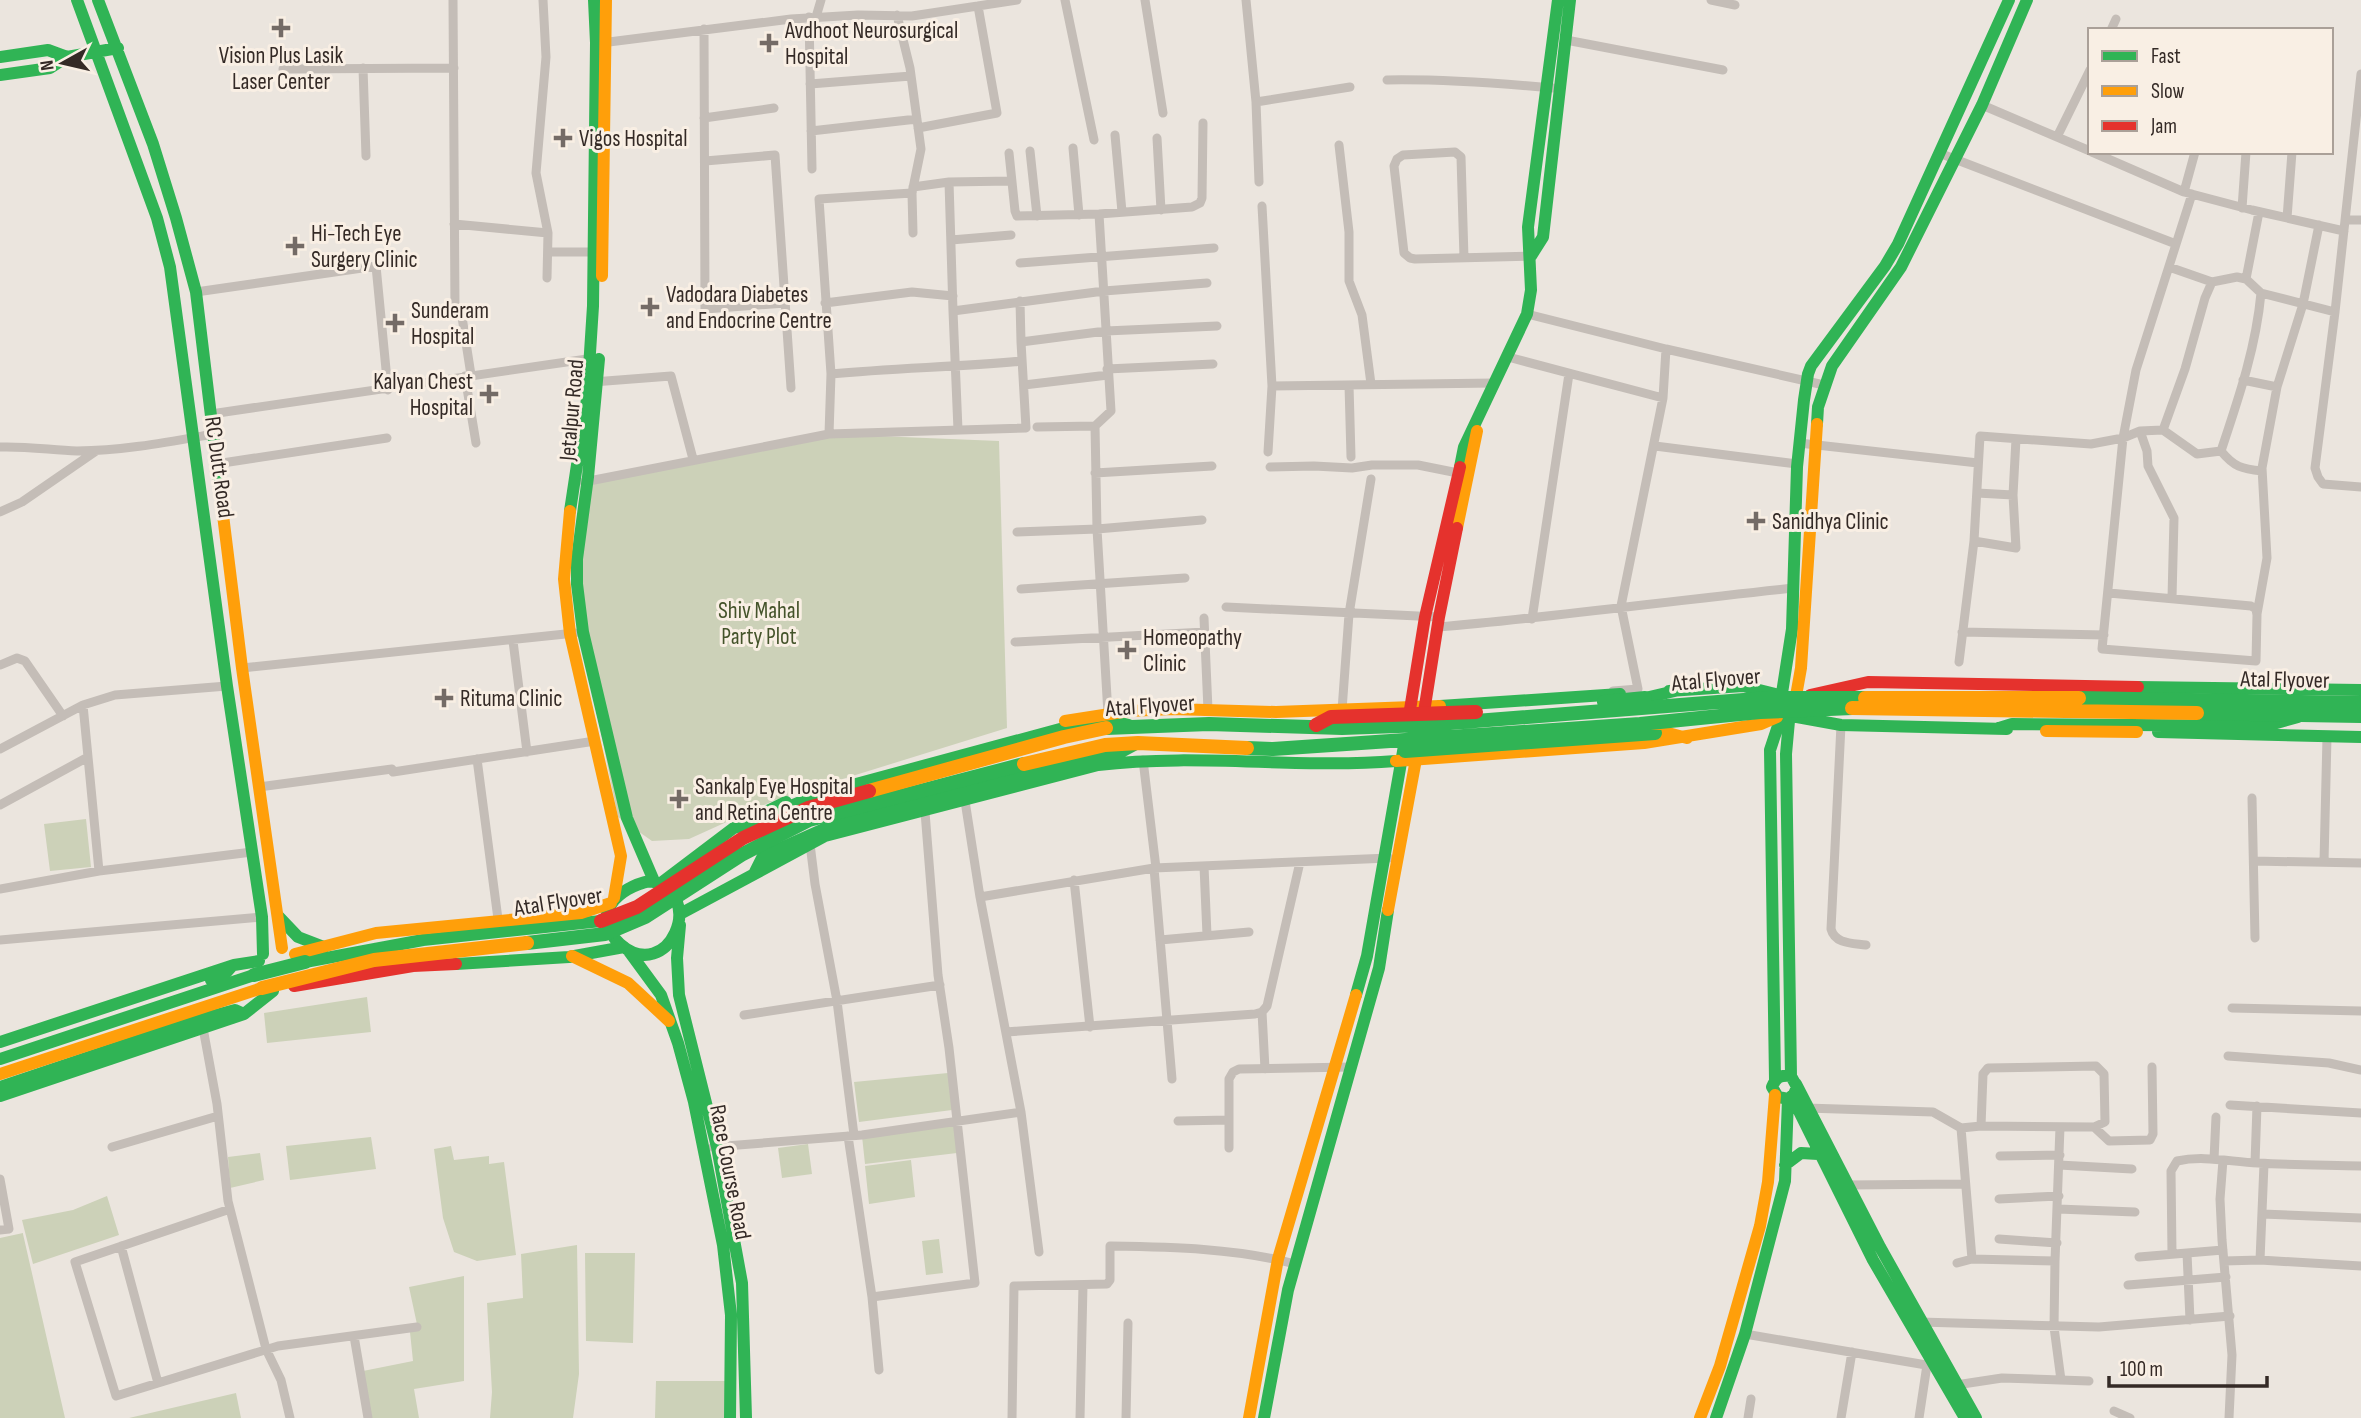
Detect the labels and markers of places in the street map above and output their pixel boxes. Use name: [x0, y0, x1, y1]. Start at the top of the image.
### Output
place label: Avdhoot Neurosurgical Hospital: [784, 17, 958, 71]
marker: Vision Plus Lasik Laser Center: [271, 18, 291, 38]
marker: Avdhoot Neurosurgical Hospital: [759, 33, 779, 53]
place label: Vision Plus Lasik Laser Center: [219, 42, 343, 96]
place label: Vigos Hospital: [579, 125, 688, 153]
marker: Vigos Hospital: [553, 128, 573, 148]
place label: Hi-Tech Eye Surgery Clinic: [311, 220, 418, 274]
marker: Hi-Tech Eye Surgery Clinic: [285, 236, 305, 256]
place label: Vadodara Diabetes and Endocrine Centre: [666, 281, 832, 335]
place label: Sunderam Hospital: [411, 297, 489, 351]
marker: Vadodara Diabetes and Endocrine Centre: [640, 297, 660, 317]
marker: Sunderam Hospital: [385, 313, 405, 333]
place label: Kalyan Chest Hospital: [373, 368, 473, 422]
marker: Kalyan Chest Hospital: [479, 384, 499, 404]
place label: Sanidhya Clinic: [1772, 508, 1889, 536]
marker: Sanidhya Clinic: [1746, 511, 1766, 531]
place label: Homeopathy Clinic: [1143, 624, 1242, 678]
marker: Homeopathy Clinic: [1117, 640, 1137, 660]
place label: Rituma Clinic: [460, 685, 562, 713]
marker: Rituma Clinic: [434, 688, 454, 708]
place label: Sankalp Eye Hospital and Retina Centre: [695, 773, 853, 827]
marker: Sankalp Eye Hospital and Retina Centre: [669, 789, 689, 809]

